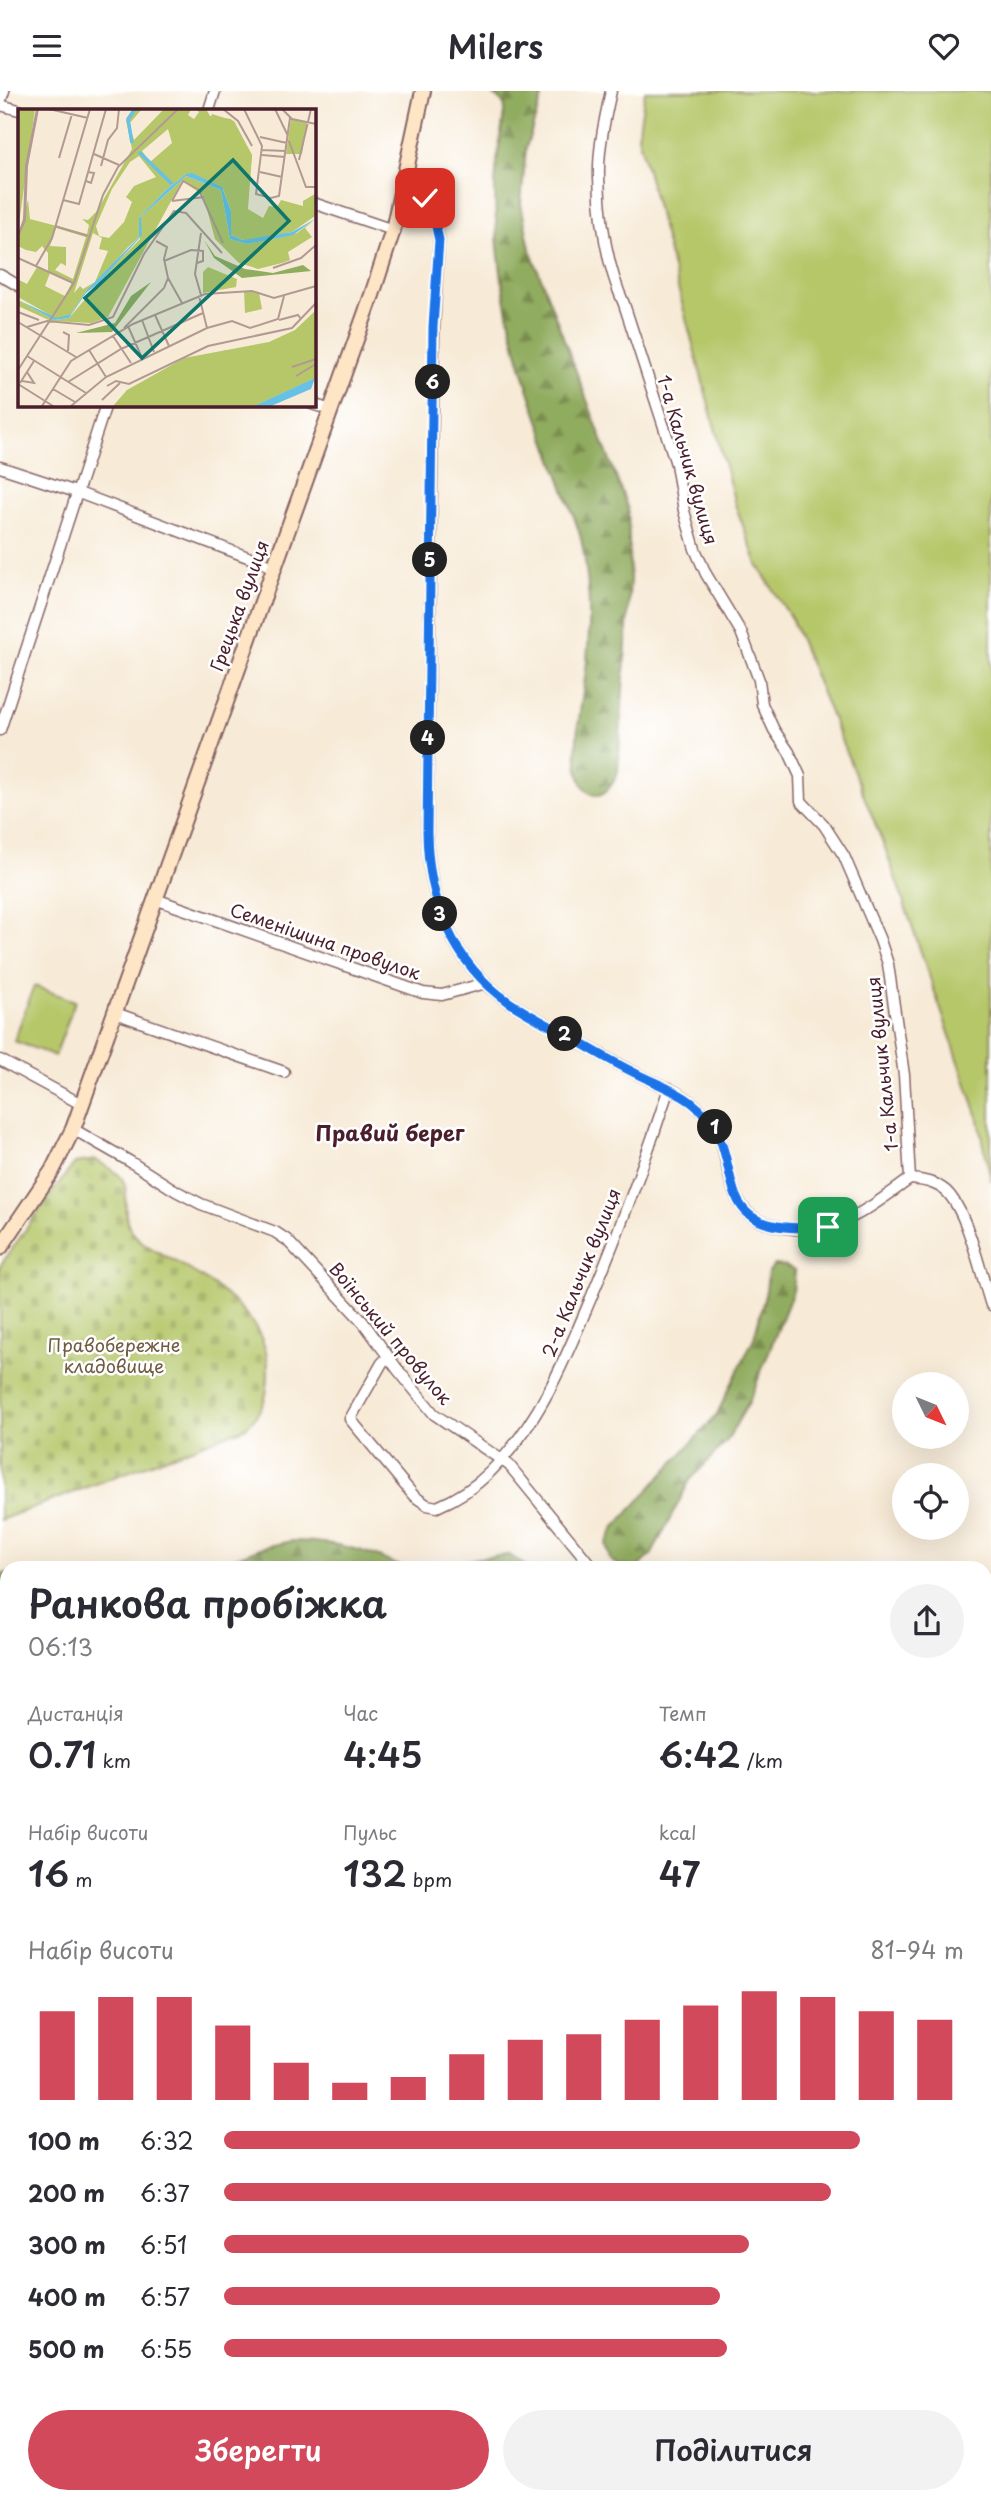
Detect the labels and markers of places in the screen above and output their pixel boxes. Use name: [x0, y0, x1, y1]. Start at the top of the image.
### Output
pin: [395, 168, 455, 228]
pin: 6: [416, 365, 450, 399]
pin: 5: [412, 543, 448, 577]
pin: 4: [410, 721, 446, 755]
pin: 3: [422, 897, 458, 931]
pin: 2: [548, 1017, 582, 1051]
pin: 1: [698, 1109, 732, 1145]
pin: [798, 1197, 858, 1257]

